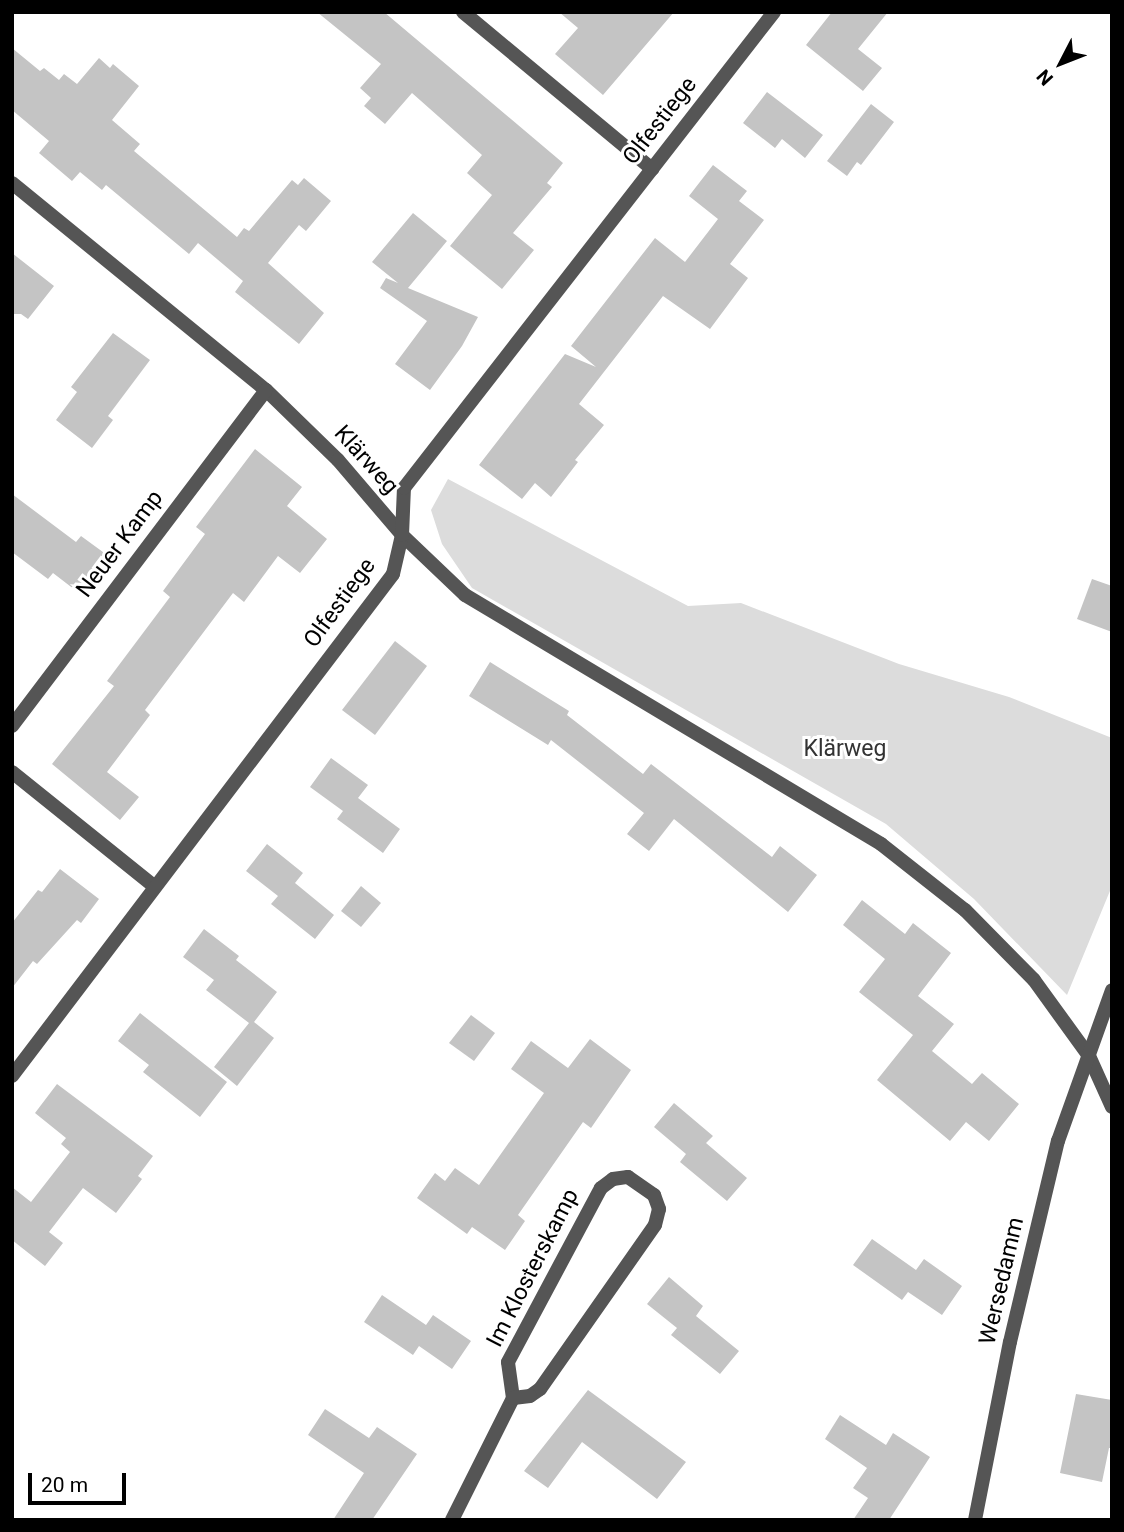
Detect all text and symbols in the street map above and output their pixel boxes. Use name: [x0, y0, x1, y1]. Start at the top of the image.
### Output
north arrow: [1026, 28, 1096, 98]
text: N: [1032, 65, 1058, 90]
street label: Olfestiege: [617, 72, 703, 170]
street label: Klärweg: [328, 420, 404, 500]
street label: Neuer Kamp: [71, 485, 169, 603]
street label: Olfestiege: [298, 553, 382, 653]
park label: Klärweg: [804, 735, 886, 763]
street label: Im Klosterskamp: [481, 1184, 585, 1352]
street label: Wersedamm: [974, 1215, 1030, 1347]
scale bar: [32, 1458, 130, 1502]
text: 20 m: [41, 1473, 88, 1497]

